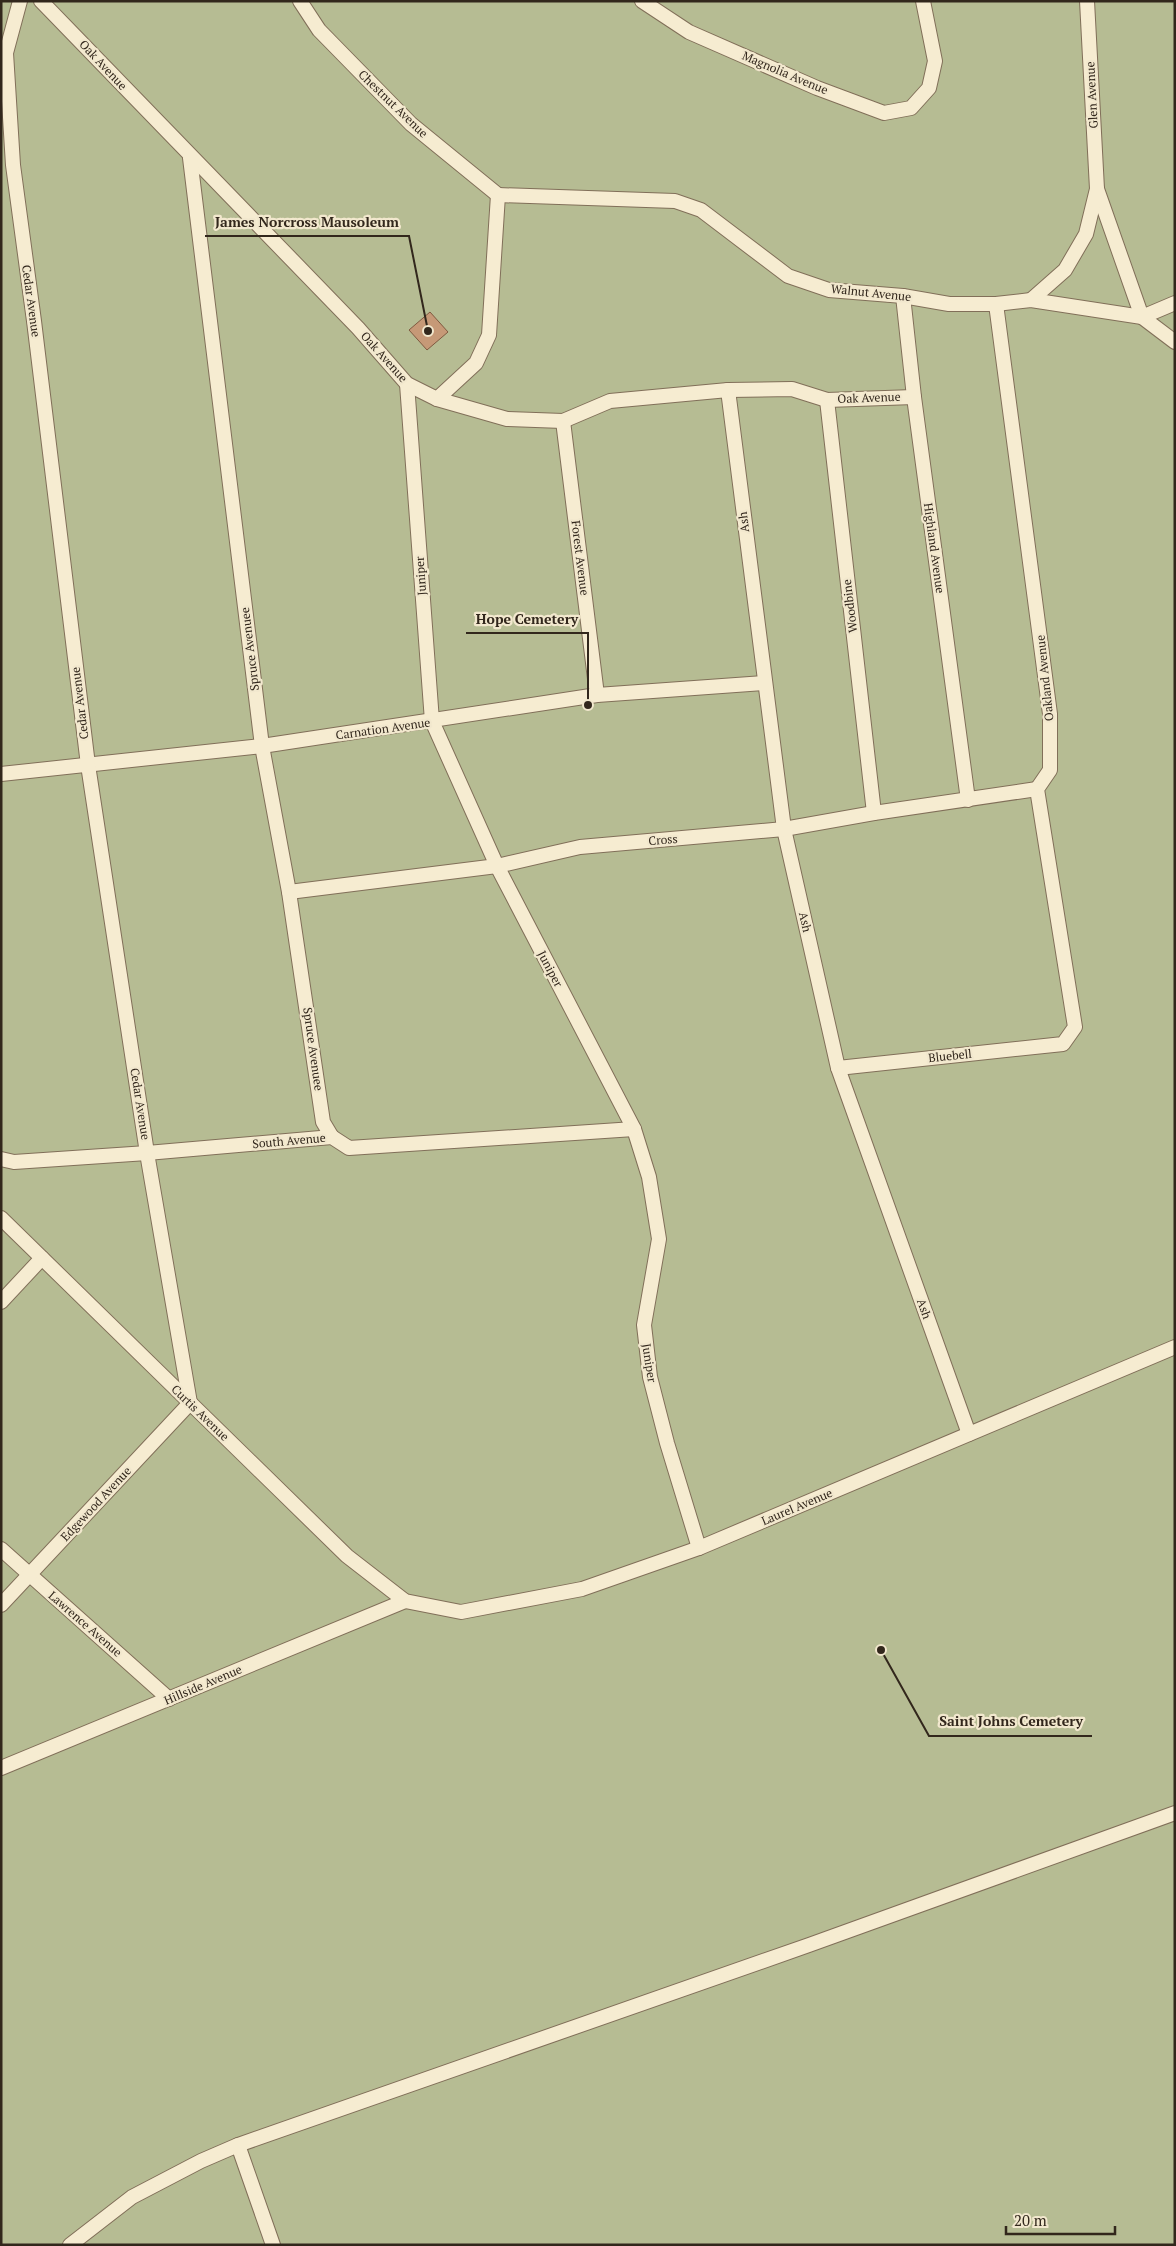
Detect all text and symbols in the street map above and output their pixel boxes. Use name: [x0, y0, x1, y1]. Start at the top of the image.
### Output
street label: Oak Avenue: [76, 36, 130, 93]
street label: Magnolia Avenue: [740, 48, 830, 97]
street label: Glen Avenue: [1082, 61, 1101, 129]
street label: Chestnut Avenue: [355, 67, 431, 141]
callout: James Norcross Mausoleum: [205, 207, 409, 236]
text: James Norcross Mausoleum: [215, 212, 399, 231]
street label: Cedar Avenue: [19, 264, 44, 338]
street label: Walnut Avenue: [830, 281, 912, 304]
street label: Oak Avenue: [358, 328, 411, 385]
street label: Oak Avenue: [837, 389, 901, 406]
street label: Highland Avenue: [921, 502, 948, 594]
street label: Ash: [735, 511, 752, 533]
street label: Forest Avenue: [568, 520, 593, 596]
street label: Juniper: [412, 556, 429, 596]
street label: Woodbine: [839, 579, 860, 634]
callout: Hope Cemetery: [466, 604, 588, 633]
street label: Spruce Avenuee: [237, 606, 262, 692]
text: Hope Cemetery: [476, 609, 579, 628]
street label: Oakland Avenue: [1033, 634, 1056, 722]
street label: Cedar Avenue: [68, 666, 91, 740]
street label: Carnation Avenue: [335, 714, 431, 743]
street label: Cross: [648, 831, 678, 848]
street label: Ash: [796, 910, 815, 934]
street label: Juniper: [535, 948, 566, 990]
street label: Spruce Avenuee: [300, 1006, 327, 1092]
street label: Bluebell: [927, 1046, 973, 1065]
street label: Cedar Avenue: [127, 1067, 154, 1141]
street label: South Avenue: [252, 1130, 326, 1151]
street label: Ash: [914, 1297, 935, 1321]
street label: Juniper: [639, 1342, 660, 1384]
street label: Curtis Avenue: [168, 1381, 232, 1444]
street label: Edgewood Avenue: [57, 1463, 134, 1544]
street label: Laurel Avenue: [759, 1485, 835, 1528]
street label: Lawrence Avenue: [45, 1588, 125, 1660]
street label: Hillside Avenue: [162, 1661, 244, 1708]
callout: Saint Johns Cemetery: [929, 1707, 1092, 1736]
text: Saint Johns Cemetery: [939, 1711, 1083, 1730]
scale bar: [1006, 2204, 1115, 2236]
text: 20 m: [1014, 2210, 1047, 2230]

